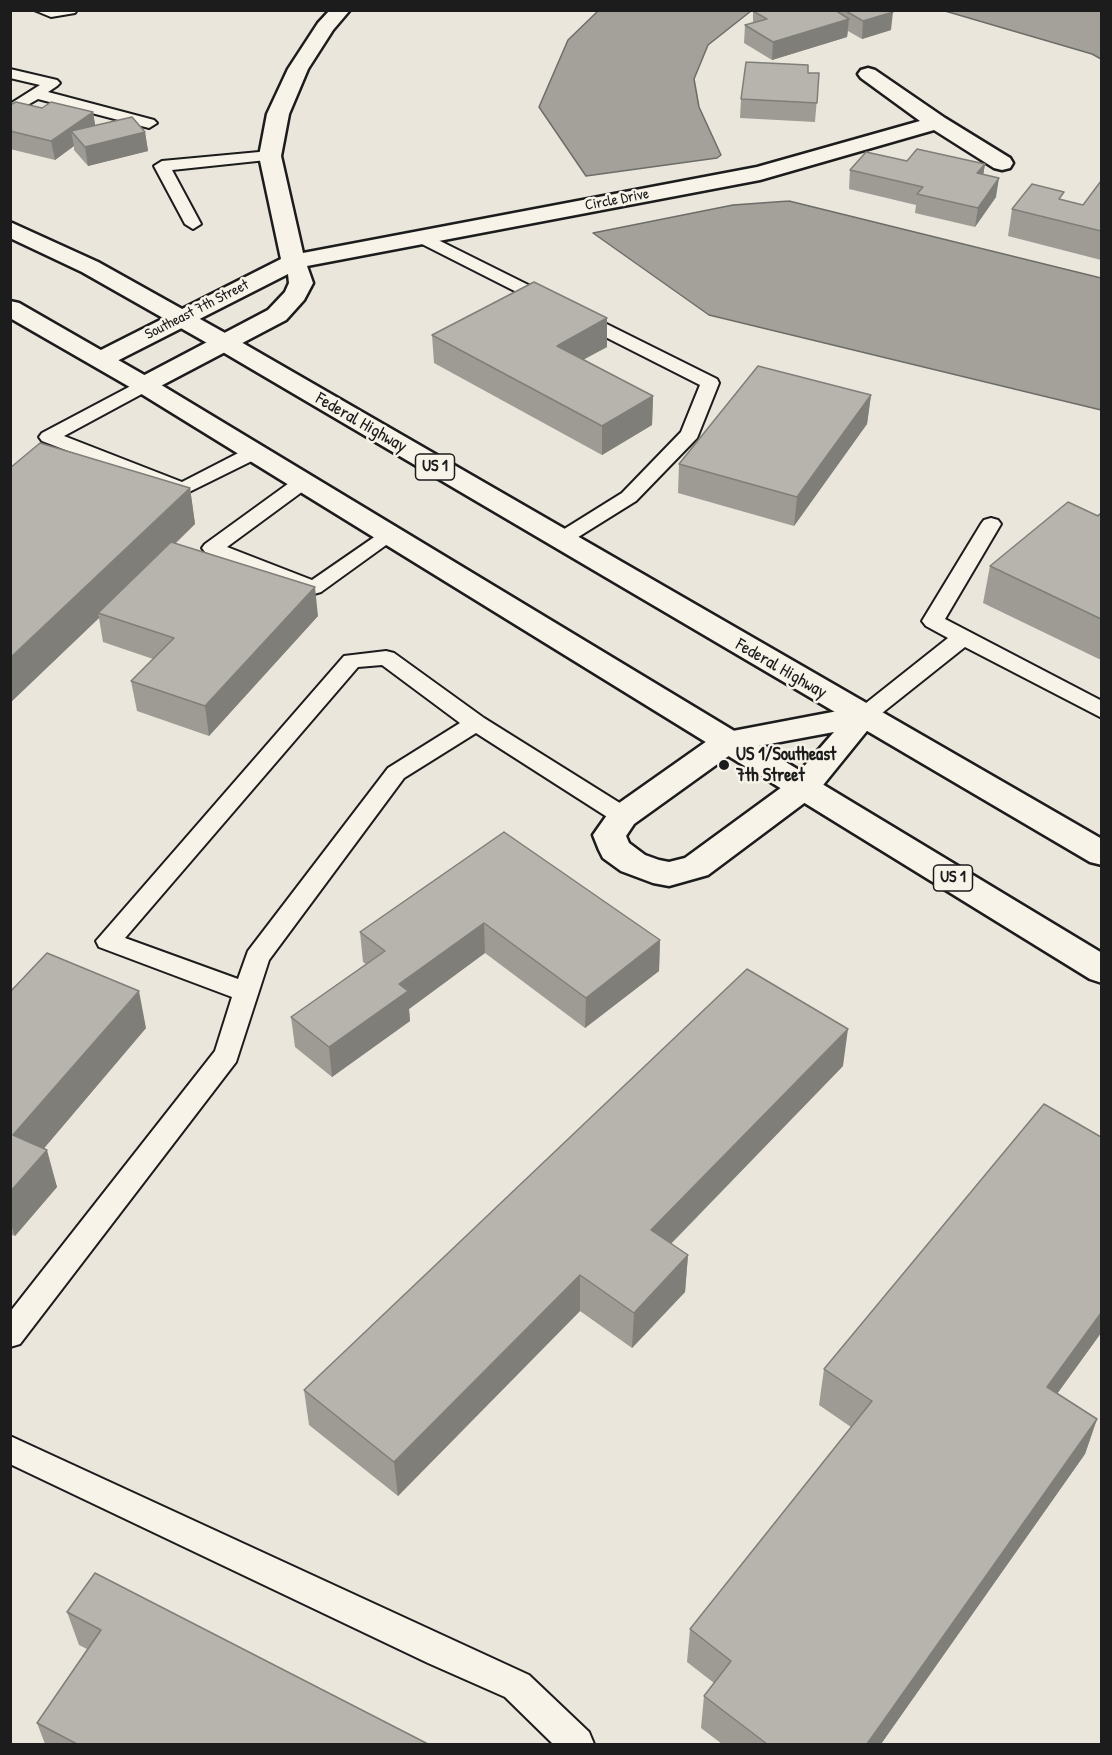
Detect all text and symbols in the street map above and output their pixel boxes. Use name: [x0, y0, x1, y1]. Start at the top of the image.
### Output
street label: Circle Drive: [583, 185, 651, 215]
street label: Southeast 7th Street: [142, 276, 252, 344]
street label: Federal Highway: [311, 388, 411, 458]
road number: US 1: [416, 454, 454, 480]
street label: Federal Highway: [731, 634, 831, 704]
place label: US 1/Southeast 7th Street: [736, 744, 836, 786]
marker: US 1/Southeast 7th Street: [717, 758, 731, 772]
road number: US 1: [934, 865, 972, 891]

